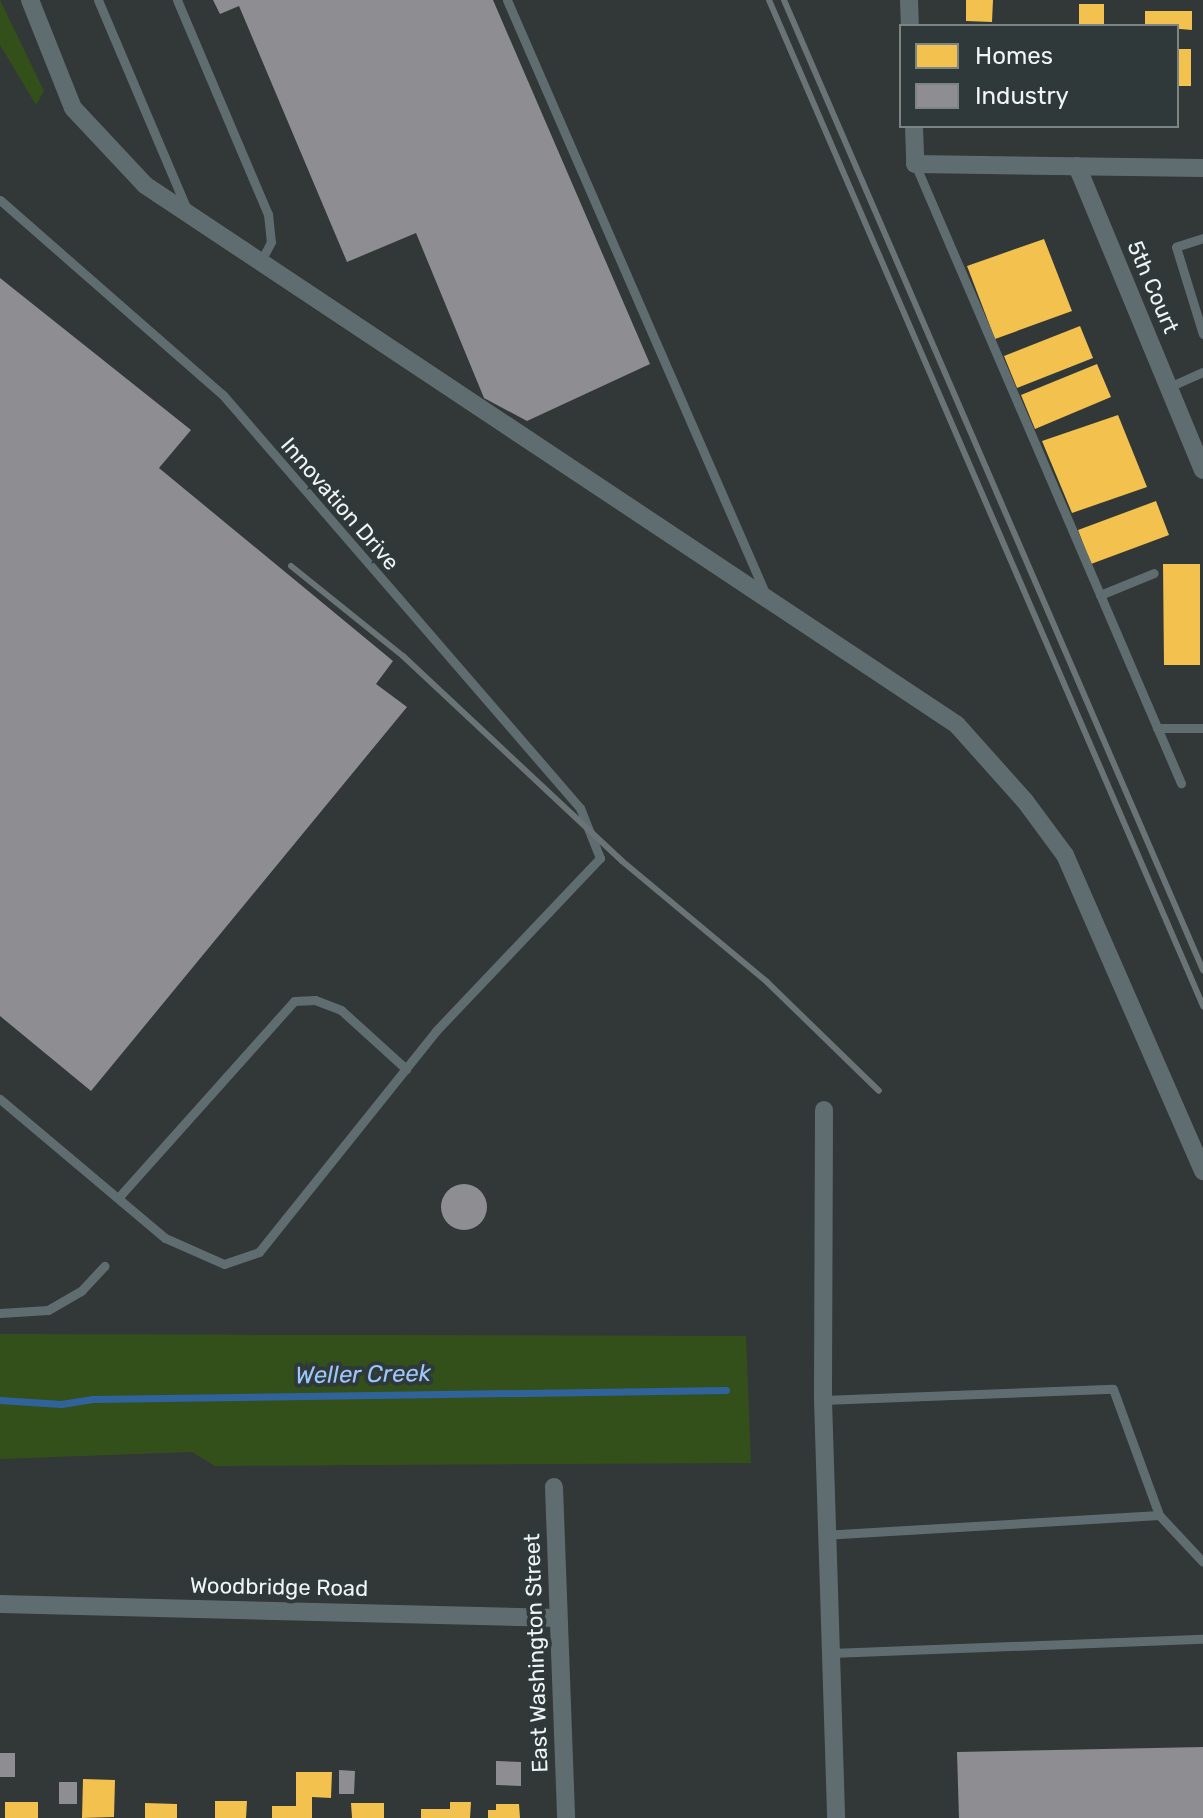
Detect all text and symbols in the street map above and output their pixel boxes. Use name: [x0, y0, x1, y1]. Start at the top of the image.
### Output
legend: [899, 24, 1179, 128]
text: Homes: [975, 42, 1053, 70]
text: Industry: [975, 82, 1069, 110]
street label: 5th Court: [1122, 237, 1184, 337]
street label: Innovation Drive: [275, 432, 405, 576]
water label: Weller Creek: [295, 1359, 431, 1391]
street label: East Washington Street: [519, 1533, 553, 1773]
street label: Woodbridge Road: [190, 1572, 368, 1602]

